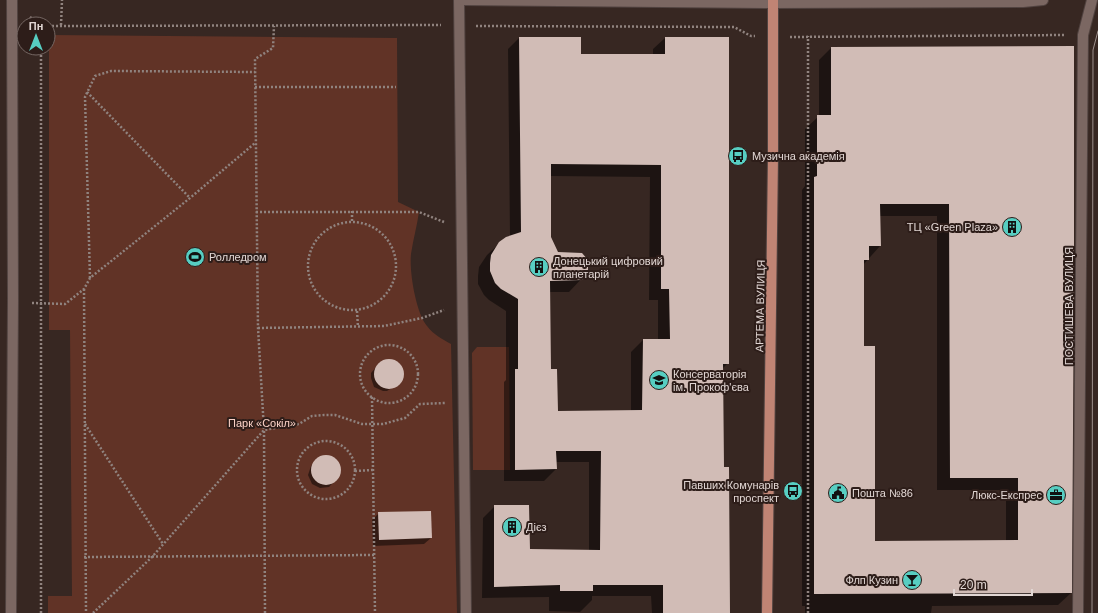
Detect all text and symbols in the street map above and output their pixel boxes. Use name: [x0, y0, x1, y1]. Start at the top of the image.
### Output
north arrow: [16, 16, 56, 56]
text: Пн: [29, 20, 43, 32]
bus stop icon: Музична академія: [727, 145, 749, 167]
place label: Музична академія: [752, 150, 845, 162]
building icon: ТЦ «Green Plaza»: [1001, 216, 1023, 238]
place label: ТЦ «Green Plaza»: [907, 221, 998, 233]
sports icon: Ролледром: [184, 246, 206, 268]
street label: ПОСТИШЕВА ВУЛИЦЯ: [1063, 247, 1075, 365]
place label: Ролледром: [209, 251, 267, 263]
place label: Донецький цифровий планетарій: [553, 255, 663, 280]
building icon: Донецький цифровий планетарій: [528, 256, 550, 278]
street label: АРТЕМА ВУЛИЦЯ: [753, 260, 767, 352]
place label: Консерваторія ім. Прокоф'єва: [673, 368, 750, 393]
school or university icon: Консерваторія ім. Прокоф'єва: [648, 369, 670, 391]
park label: Парк «Сокіл»: [228, 417, 296, 429]
place label: Павших Комунарів проспект: [683, 479, 779, 504]
bus stop icon: Павших Комунарів проспект: [782, 480, 804, 502]
public building icon: Пошта №86: [827, 482, 849, 504]
office icon: Люкс-Експрес: [1045, 484, 1067, 506]
place label: Пошта №86: [852, 487, 913, 499]
place label: Люкс-Експрес: [971, 489, 1042, 501]
building icon: Дієз: [501, 516, 523, 538]
place label: Дієз: [526, 521, 547, 533]
bar icon: Флп Кузин: [901, 569, 923, 591]
scale bar: [954, 571, 1032, 597]
place label: Флп Кузин: [845, 574, 898, 586]
text: 20 m: [960, 578, 987, 592]

